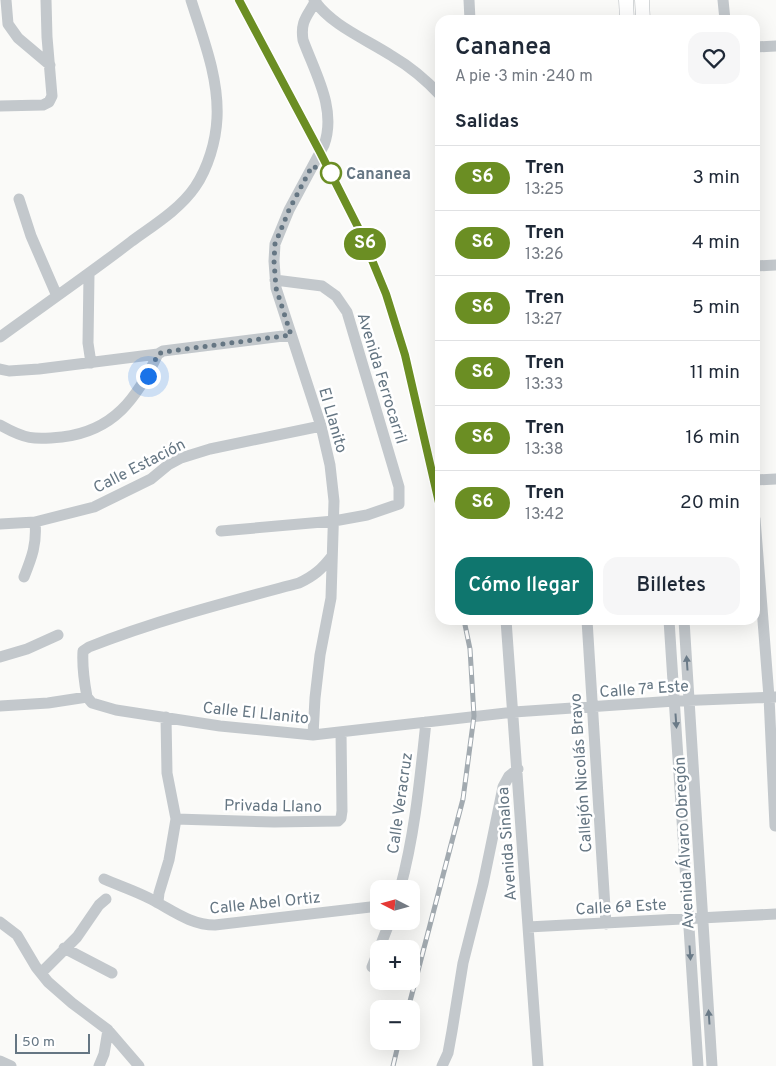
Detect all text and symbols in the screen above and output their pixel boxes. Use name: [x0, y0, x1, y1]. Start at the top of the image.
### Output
button: heart: [688, 32, 740, 84]
text: Cananea: [455, 33, 551, 63]
text: A pie · 3 min · 240 m: [455, 67, 593, 87]
text: Salidas: [455, 110, 519, 134]
text: Tren: [525, 156, 565, 180]
marker: Cananea: [320, 162, 342, 184]
place label: Cananea: [346, 165, 411, 185]
text: S6: [471, 166, 494, 189]
text: 3 min: [692, 166, 740, 190]
text: 13:25: [525, 180, 564, 200]
text: Tren: [525, 221, 565, 245]
line badge: S6: [342, 228, 388, 260]
text: S6: [471, 231, 494, 254]
text: 4 min: [692, 231, 740, 255]
text: S6: [354, 232, 376, 255]
text: 13:26: [525, 245, 564, 265]
text: Tren: [525, 286, 565, 310]
text: S6: [471, 296, 494, 319]
text: 5 min: [692, 296, 740, 320]
text: 13:27: [525, 310, 562, 330]
street label: Avenida Ferrocarril: [352, 311, 411, 446]
text: Tren: [525, 351, 565, 375]
text: S6: [471, 361, 494, 384]
text: 11 min: [690, 361, 740, 385]
your location: [136, 364, 161, 389]
text: 13:33: [525, 375, 563, 395]
street label: El Llanito: [313, 386, 351, 456]
text: Tren: [525, 416, 565, 440]
text: S6: [471, 426, 494, 449]
text: 16 min: [685, 426, 740, 450]
street label: Calle Estación: [91, 435, 189, 499]
text: 13:38: [525, 440, 564, 460]
text: Tren: [525, 481, 565, 505]
text: S6: [471, 491, 494, 514]
text: 20 min: [680, 491, 740, 515]
text: 13:42: [525, 505, 564, 525]
button: Cómo llegar: [455, 557, 593, 615]
button: Billetes: [603, 557, 740, 615]
one-way arrow: [682, 655, 690, 671]
street label: Calle 7ª Este: [599, 677, 689, 703]
street label: Callejón Nicolás Bravo: [566, 692, 598, 853]
street label: Calle El Llanito: [202, 698, 310, 730]
one-way arrow: [672, 713, 680, 729]
street label: Calle Veracruz: [384, 751, 418, 855]
street label: Avenida Álvaro Obregón: [668, 756, 700, 930]
street label: Avenida Sinaloa: [494, 786, 522, 901]
street label: Privada Llano: [224, 796, 322, 818]
north arrow: [370, 880, 420, 930]
map controls: [370, 880, 420, 1050]
street label: Calle Abel Ortiz: [209, 888, 322, 920]
street label: Calle 6ª Este: [575, 896, 667, 920]
button: +: [370, 940, 420, 990]
one-way arrow: [686, 945, 694, 961]
button: −: [370, 1000, 420, 1050]
one-way arrow: [705, 1009, 713, 1025]
scale bar: [15, 1031, 90, 1054]
text: 50 m: [22, 1034, 55, 1051]

